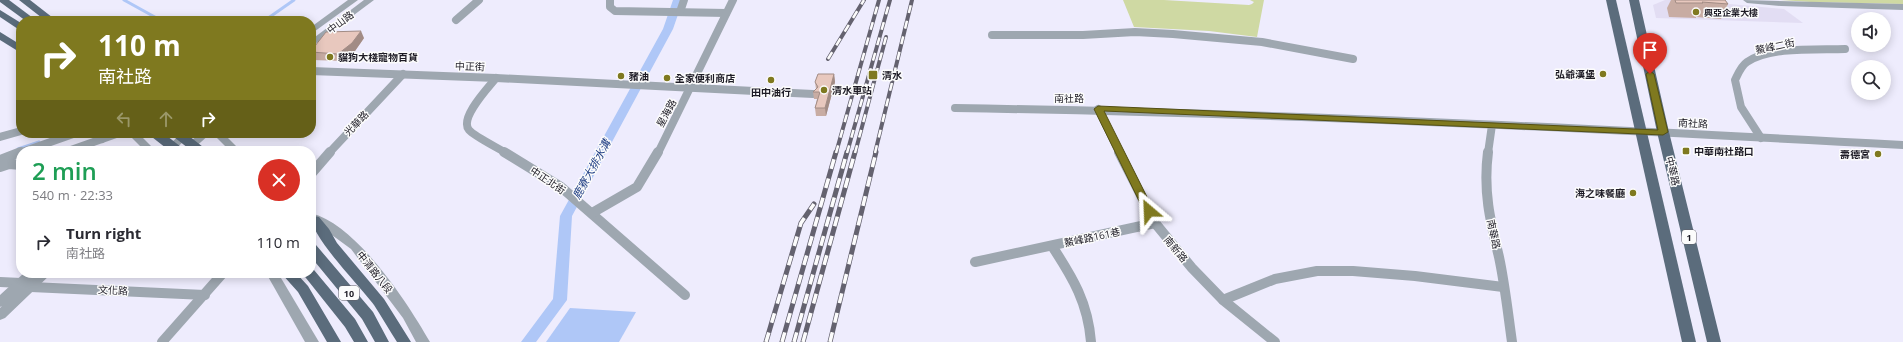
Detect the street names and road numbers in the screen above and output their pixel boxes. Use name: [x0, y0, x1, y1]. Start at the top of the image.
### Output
street label: 中山路: [324, 7, 356, 37]
street label: 鰲峰二街: [1754, 35, 1796, 57]
street label: 中正街: [455, 58, 485, 74]
street label: 南社路: [1054, 91, 1084, 105]
street label: 星海路: [653, 96, 679, 130]
street label: 光華路: [341, 107, 371, 139]
street label: 南社路: [1678, 115, 1708, 131]
street label: 中華路: [1663, 155, 1683, 187]
street label: 中正北街: [528, 163, 568, 197]
street label: 南華路: [1484, 218, 1504, 250]
street label: 鰲峰路161巷: [1063, 224, 1121, 250]
road number: 1: [1682, 230, 1696, 244]
street label: 南新路: [1161, 233, 1191, 265]
street label: 中清路八段: [354, 248, 396, 296]
street label: 文化路: [98, 282, 128, 298]
road number: 10: [339, 286, 359, 300]

